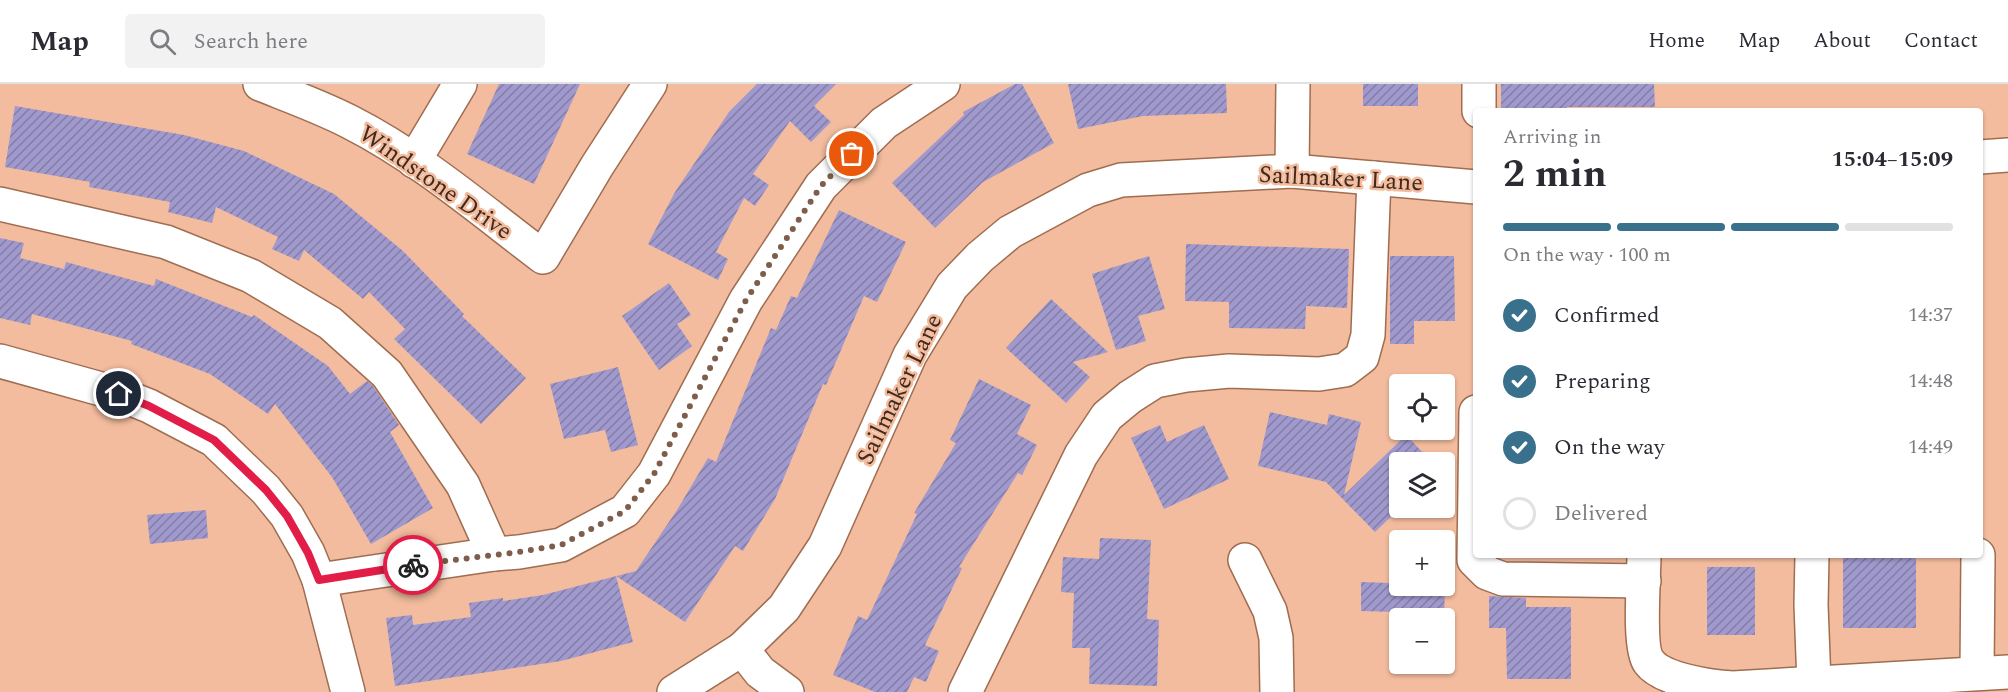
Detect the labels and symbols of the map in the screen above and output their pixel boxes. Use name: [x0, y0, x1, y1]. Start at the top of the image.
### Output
street label: Windstone Drive: [351, 116, 520, 249]
pin: [826, 128, 877, 179]
street label: Sailmaker Lane: [1258, 157, 1424, 201]
street label: Sailmaker Lane: [848, 308, 952, 471]
pin: [93, 368, 144, 419]
courier: [383, 535, 443, 595]

